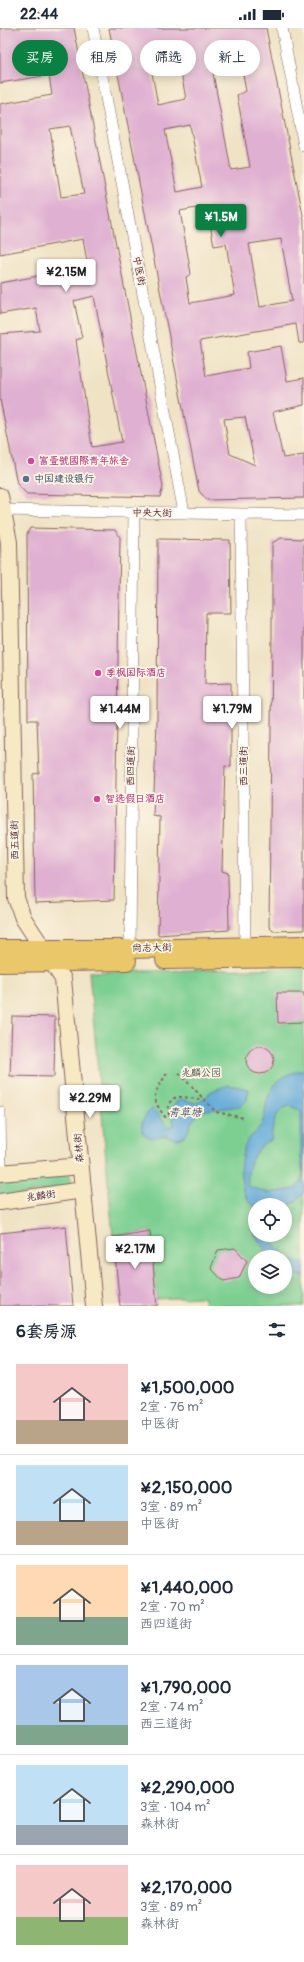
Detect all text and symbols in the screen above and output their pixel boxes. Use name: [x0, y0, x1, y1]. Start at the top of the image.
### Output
text: 22:44: [20, 5, 58, 24]
chip: 买房: [12, 40, 68, 76]
chip: 租房: [76, 40, 132, 76]
chip: 筛选: [140, 40, 196, 76]
chip: 新上: [204, 40, 260, 76]
pin: ¥1.5M: [193, 204, 249, 238]
text: ¥1.5M: [204, 209, 238, 225]
street label: 中医街: [130, 255, 148, 287]
pin: ¥2.15M: [33, 259, 99, 293]
text: ¥2.15M: [46, 264, 86, 280]
place label: 富壹號國際青年旅舍: [39, 455, 129, 467]
marker: 富壹號國際青年旅舍: [26, 456, 36, 466]
place label: 中国建设银行: [34, 473, 94, 485]
marker: 中国建设银行: [21, 474, 31, 484]
street label: 中央大街: [132, 507, 172, 519]
place label: 季枫国际酒店: [106, 667, 166, 679]
marker: 季枫国际酒店: [93, 668, 103, 678]
pin: ¥1.44M: [87, 696, 153, 730]
pin: ¥1.79M: [199, 696, 265, 730]
text: ¥1.44M: [99, 701, 141, 717]
text: ¥1.79M: [212, 701, 252, 717]
street label: 西四道街: [125, 746, 137, 786]
street label: 西三道街: [238, 746, 250, 786]
place label: 智选假日酒店: [105, 793, 165, 805]
marker: 智选假日酒店: [92, 794, 102, 804]
street label: 西五道街: [9, 820, 21, 860]
street label: 尚志大街: [132, 942, 172, 954]
park label: 兆麟公园: [181, 1067, 221, 1079]
pin: ¥2.29M: [57, 1085, 123, 1119]
text: ¥2.29M: [69, 1090, 111, 1106]
water label: 青草塘: [169, 1106, 202, 1119]
street label: 森林街: [72, 1133, 86, 1163]
street label: 兆麟街: [25, 1188, 57, 1204]
map controls: [248, 1198, 292, 1294]
button: locate: [248, 1198, 292, 1242]
pin: ¥2.17M: [102, 1236, 168, 1270]
text: ¥2.17M: [115, 1241, 155, 1257]
button: layers: [248, 1250, 292, 1294]
icon: filters: [266, 1319, 288, 1341]
text: 6套房源: [16, 1321, 77, 1342]
text: ¥1,500,000: [140, 1377, 234, 1398]
icon: home: [48, 1380, 96, 1428]
text: 2室 · 76 m²: [140, 1399, 203, 1415]
text: 中医街: [140, 1416, 179, 1432]
text: ¥2,150,000: [140, 1477, 232, 1498]
icon: home: [48, 1481, 96, 1529]
text: 3室 · 89 m²: [140, 1499, 202, 1515]
text: 中医街: [140, 1516, 179, 1532]
text: ¥1,440,000: [140, 1577, 233, 1598]
icon: home: [48, 1581, 96, 1629]
text: 2室 · 70 m²: [140, 1599, 205, 1615]
text: 西四道街: [140, 1616, 192, 1632]
text: ¥1,790,000: [140, 1677, 231, 1698]
icon: home: [48, 1681, 96, 1729]
text: 2室 · 74 m²: [140, 1699, 203, 1715]
text: 西三道街: [140, 1716, 192, 1732]
text: ¥2,290,000: [140, 1777, 235, 1798]
icon: home: [48, 1781, 96, 1829]
text: 3室 · 104 m²: [140, 1799, 210, 1815]
text: 森林街: [140, 1816, 179, 1832]
text: ¥2,170,000: [140, 1877, 232, 1898]
icon: home: [48, 1881, 96, 1929]
text: 3室 · 89 m²: [140, 1899, 202, 1915]
text: 森林街: [140, 1916, 179, 1932]

